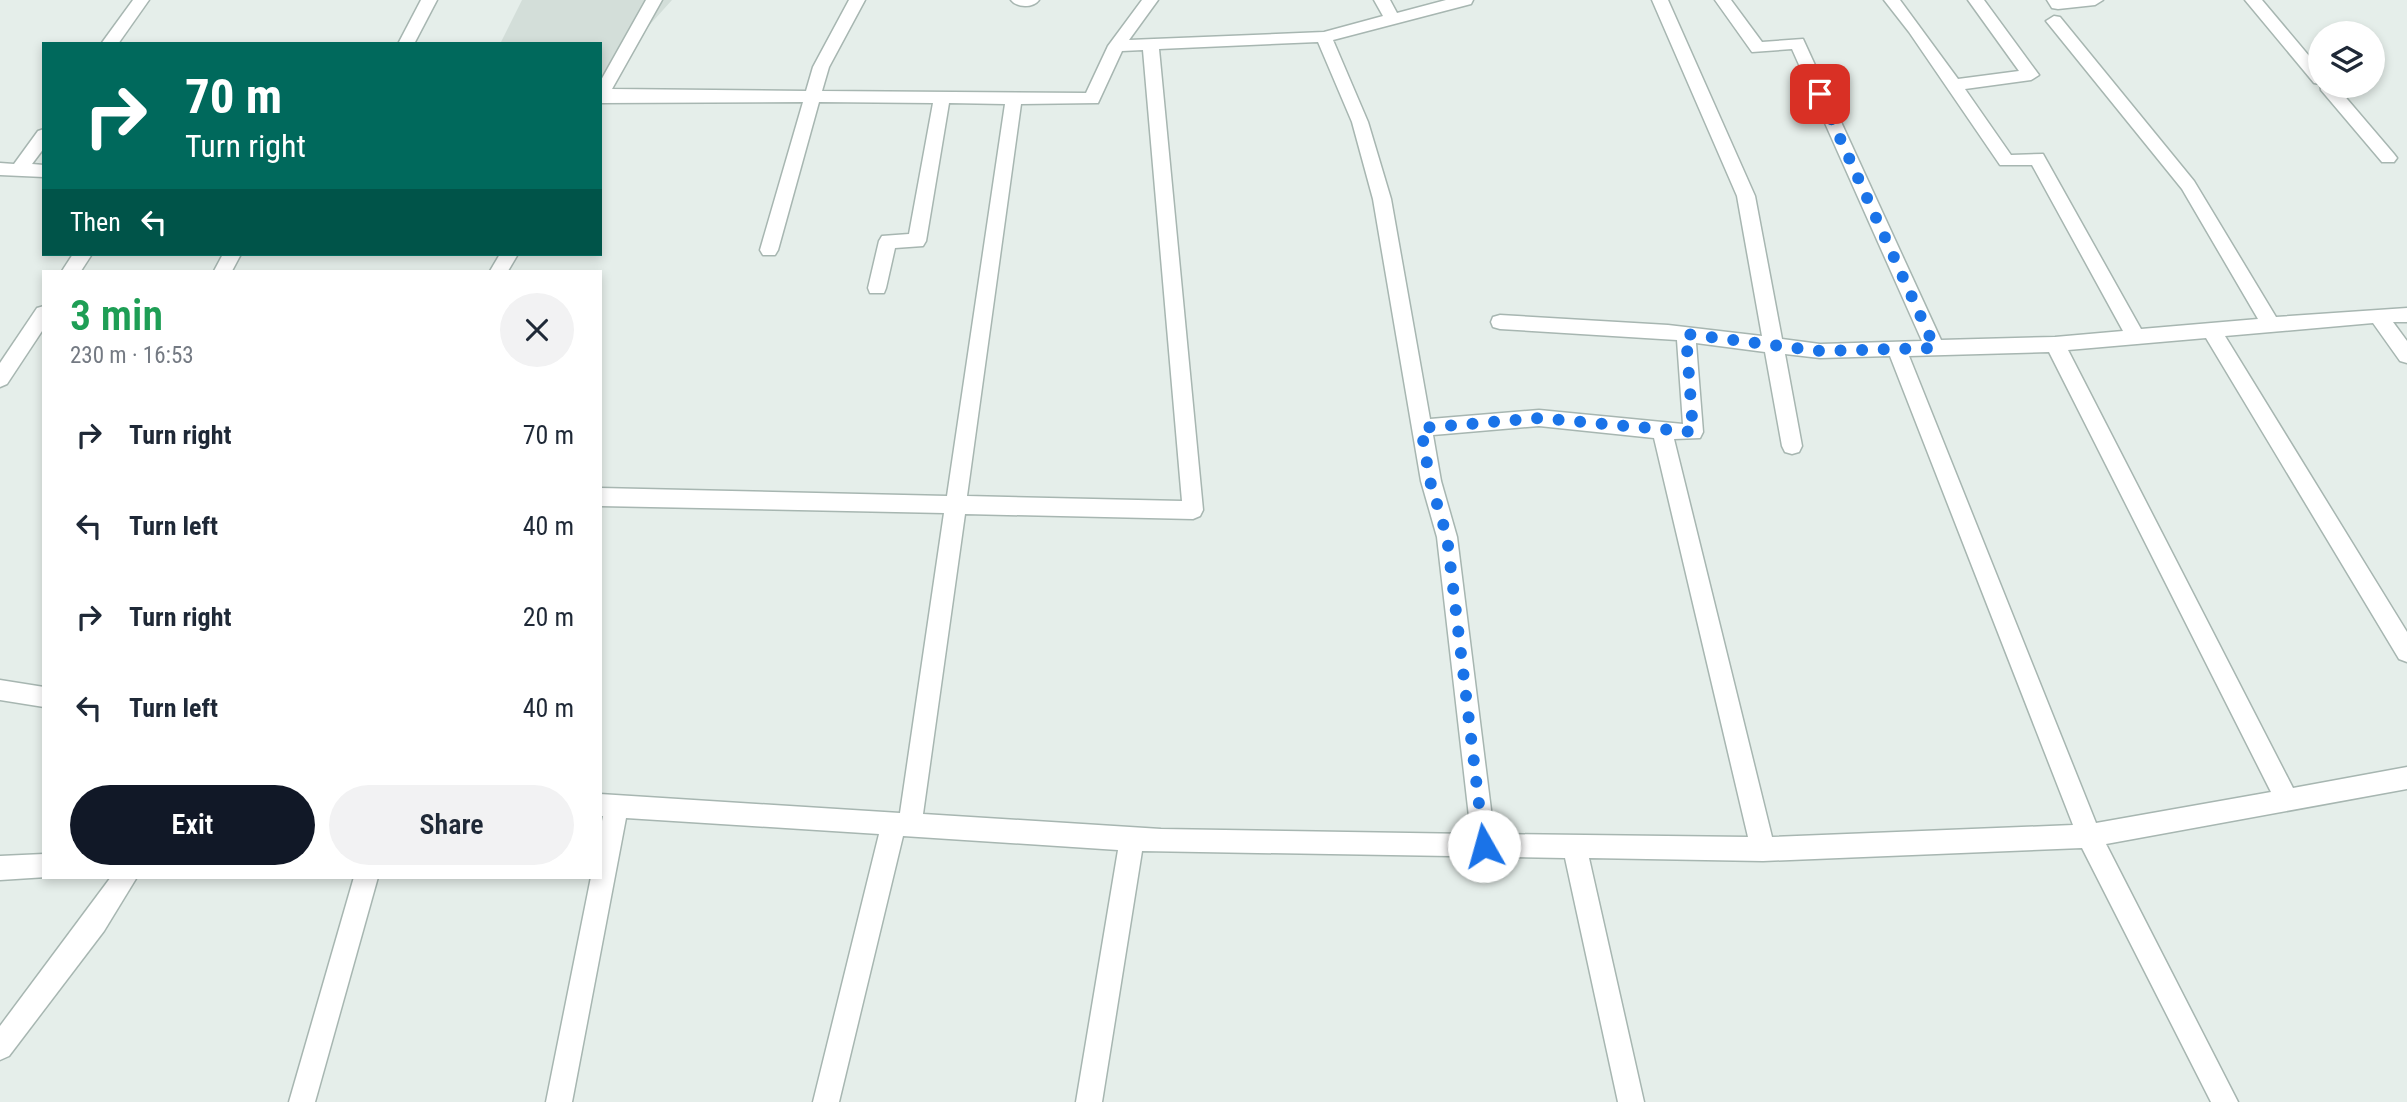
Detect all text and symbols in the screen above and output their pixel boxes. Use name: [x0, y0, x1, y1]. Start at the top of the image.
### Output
map controls: [2308, 21, 2385, 98]
button: layers: [2308, 21, 2385, 98]
pin: [1790, 64, 1850, 124]
text: 70 m: [185, 68, 282, 125]
icon: right: [70, 70, 161, 161]
icon: arrive: [1801, 75, 1839, 113]
text: Turn right: [185, 127, 306, 165]
icon: left: [135, 203, 173, 241]
text: Then: [70, 207, 121, 237]
text: 3 min: [70, 291, 163, 340]
button: close: [500, 293, 574, 367]
text: 230 m · 16:53: [70, 342, 194, 369]
icon: right: [70, 416, 108, 454]
text: Turn right: [129, 420, 231, 450]
text: 70 m: [523, 420, 574, 450]
icon: left: [70, 507, 108, 545]
text: Turn left: [129, 511, 218, 541]
text: 40 m: [523, 511, 574, 541]
icon: right: [70, 598, 108, 636]
text: Turn right: [129, 602, 231, 632]
text: 20 m: [523, 602, 574, 632]
icon: left: [70, 689, 108, 727]
text: Turn left: [129, 693, 218, 723]
text: 40 m: [523, 693, 574, 723]
button: Exit: [70, 785, 315, 865]
button: Share: [329, 785, 574, 865]
position arrow: [1447, 809, 1521, 883]

